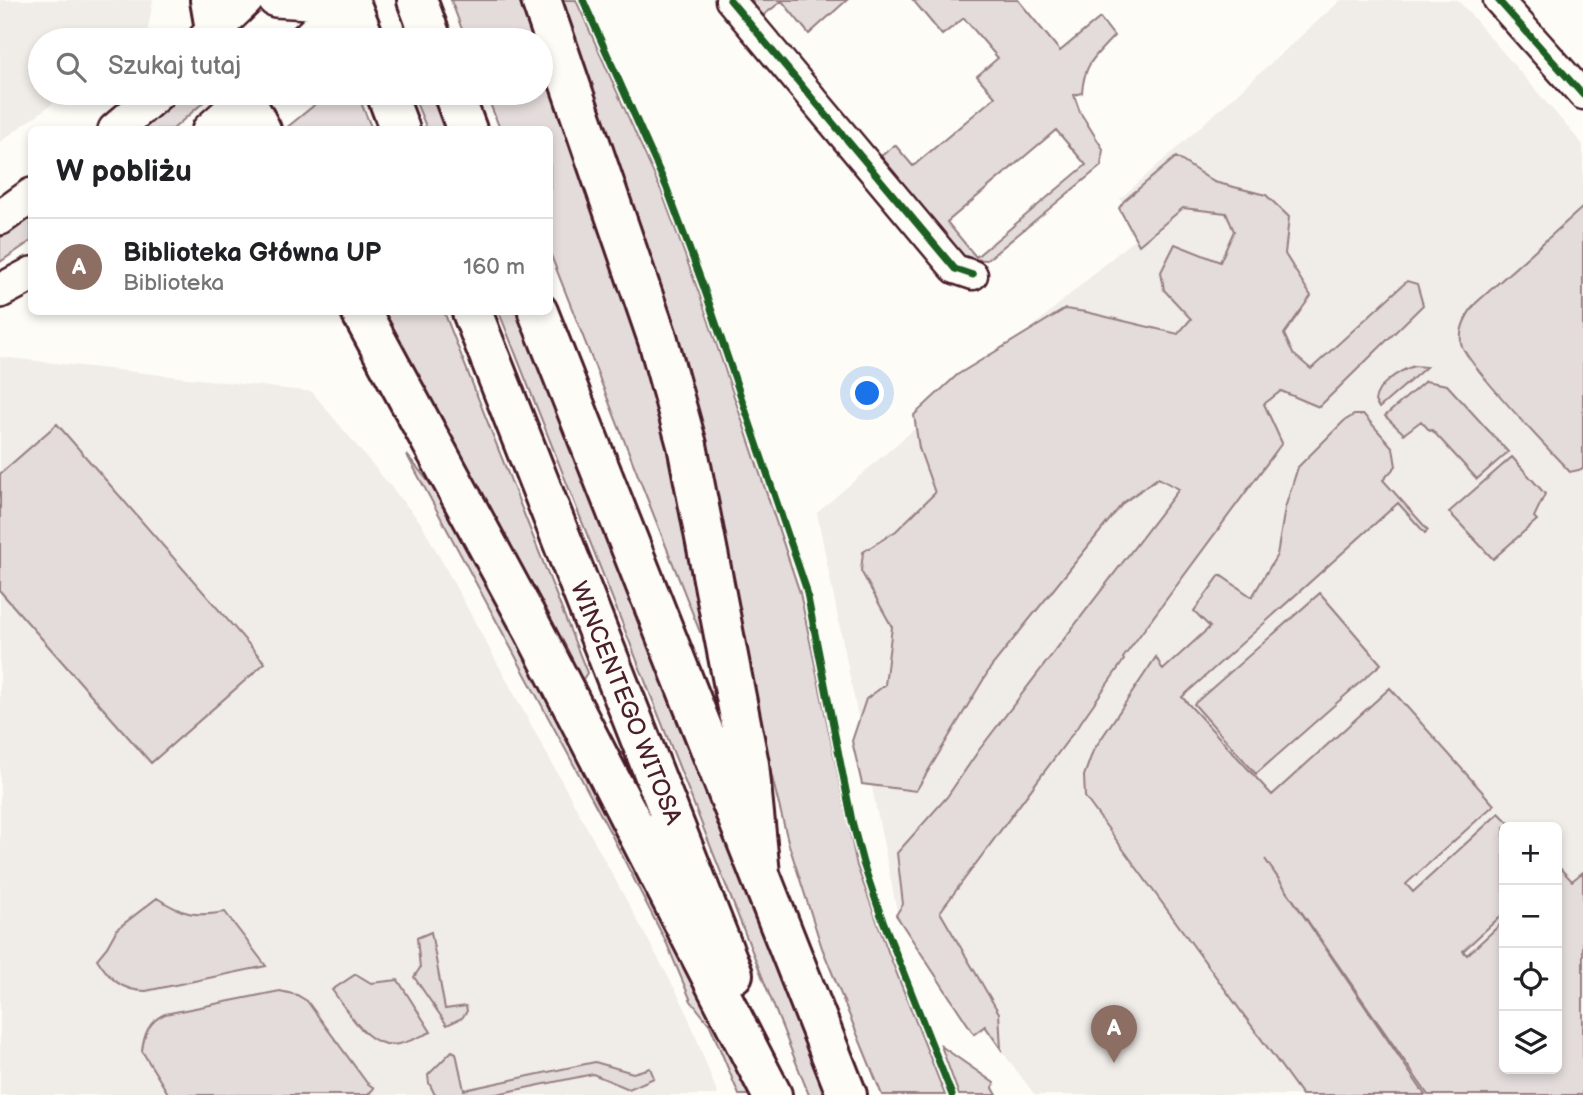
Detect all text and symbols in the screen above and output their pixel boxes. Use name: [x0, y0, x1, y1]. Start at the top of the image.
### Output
search box: [28, 28, 553, 105]
icon: search: [52, 48, 90, 86]
text: Szukaj tutaj: [108, 51, 241, 82]
text: W pobliżu: [56, 154, 192, 190]
text: Biblioteka Główna UP: [123, 238, 381, 269]
text: A: [72, 253, 86, 281]
text: 160 m: [463, 253, 525, 281]
text: Biblioteka: [123, 269, 224, 297]
your location: [850, 376, 884, 410]
street label: WINCENTEGO WITOSA: [564, 577, 688, 829]
map controls: [1499, 822, 1562, 1074]
button: +: [1499, 822, 1562, 885]
button: −: [1499, 885, 1562, 948]
button: locate: [1499, 948, 1562, 1011]
pin: A: [1091, 1005, 1137, 1063]
button: layers: [1499, 1011, 1562, 1074]

